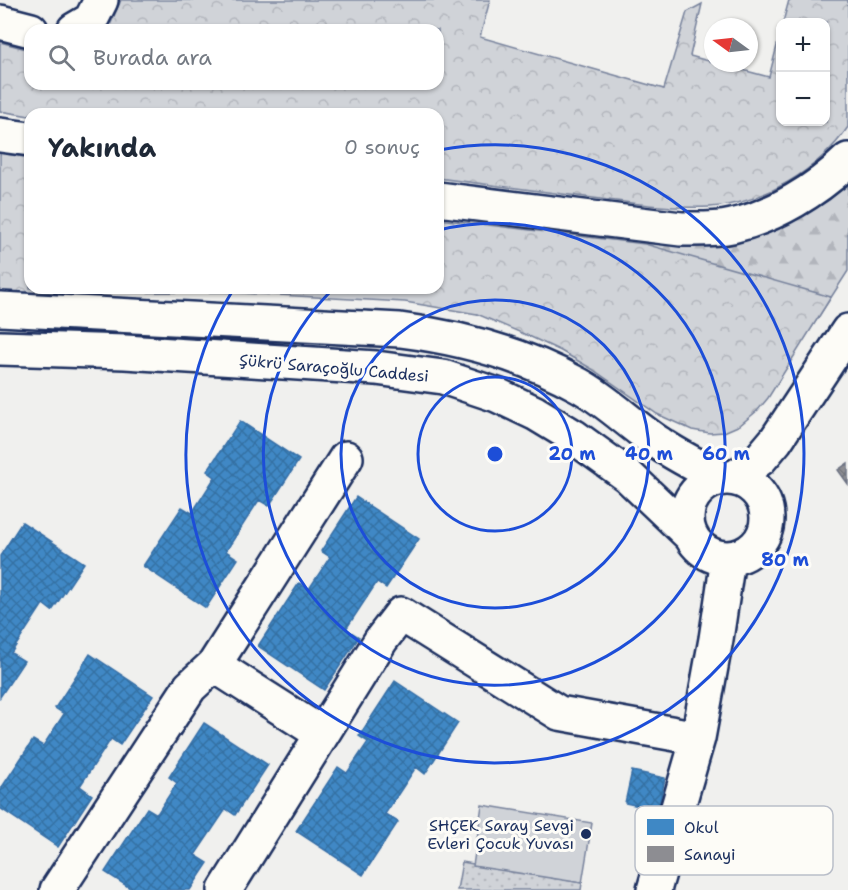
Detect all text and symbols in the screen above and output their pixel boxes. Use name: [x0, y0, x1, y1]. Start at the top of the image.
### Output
north arrow: [704, 18, 758, 72]
map controls: [776, 18, 830, 126]
button: +: [776, 18, 830, 72]
search box: [24, 24, 444, 90]
icon: search: [45, 41, 78, 74]
text: Burada ara: [93, 43, 212, 72]
button: −: [776, 72, 830, 126]
text: Yakında: [48, 130, 156, 165]
text: 0 sonuç: [344, 134, 420, 160]
street label: Şükrü Saraçoğlu Caddesi: [238, 349, 430, 387]
text: 20 m: [548, 442, 596, 466]
text: 40 m: [625, 442, 673, 466]
text: 60 m: [702, 442, 750, 466]
centre of rings: [485, 444, 505, 464]
text: 80 m: [761, 548, 809, 572]
legend: [635, 806, 833, 875]
place label: SHÇEK Saray Sevgi Evleri Çocuk Yuvası: [427, 815, 574, 854]
text: Okul: [684, 817, 719, 838]
marker: SHÇEK Saray Sevgi Evleri Çocuk Yuvası: [579, 827, 593, 841]
text: Sanayi: [684, 844, 736, 865]

